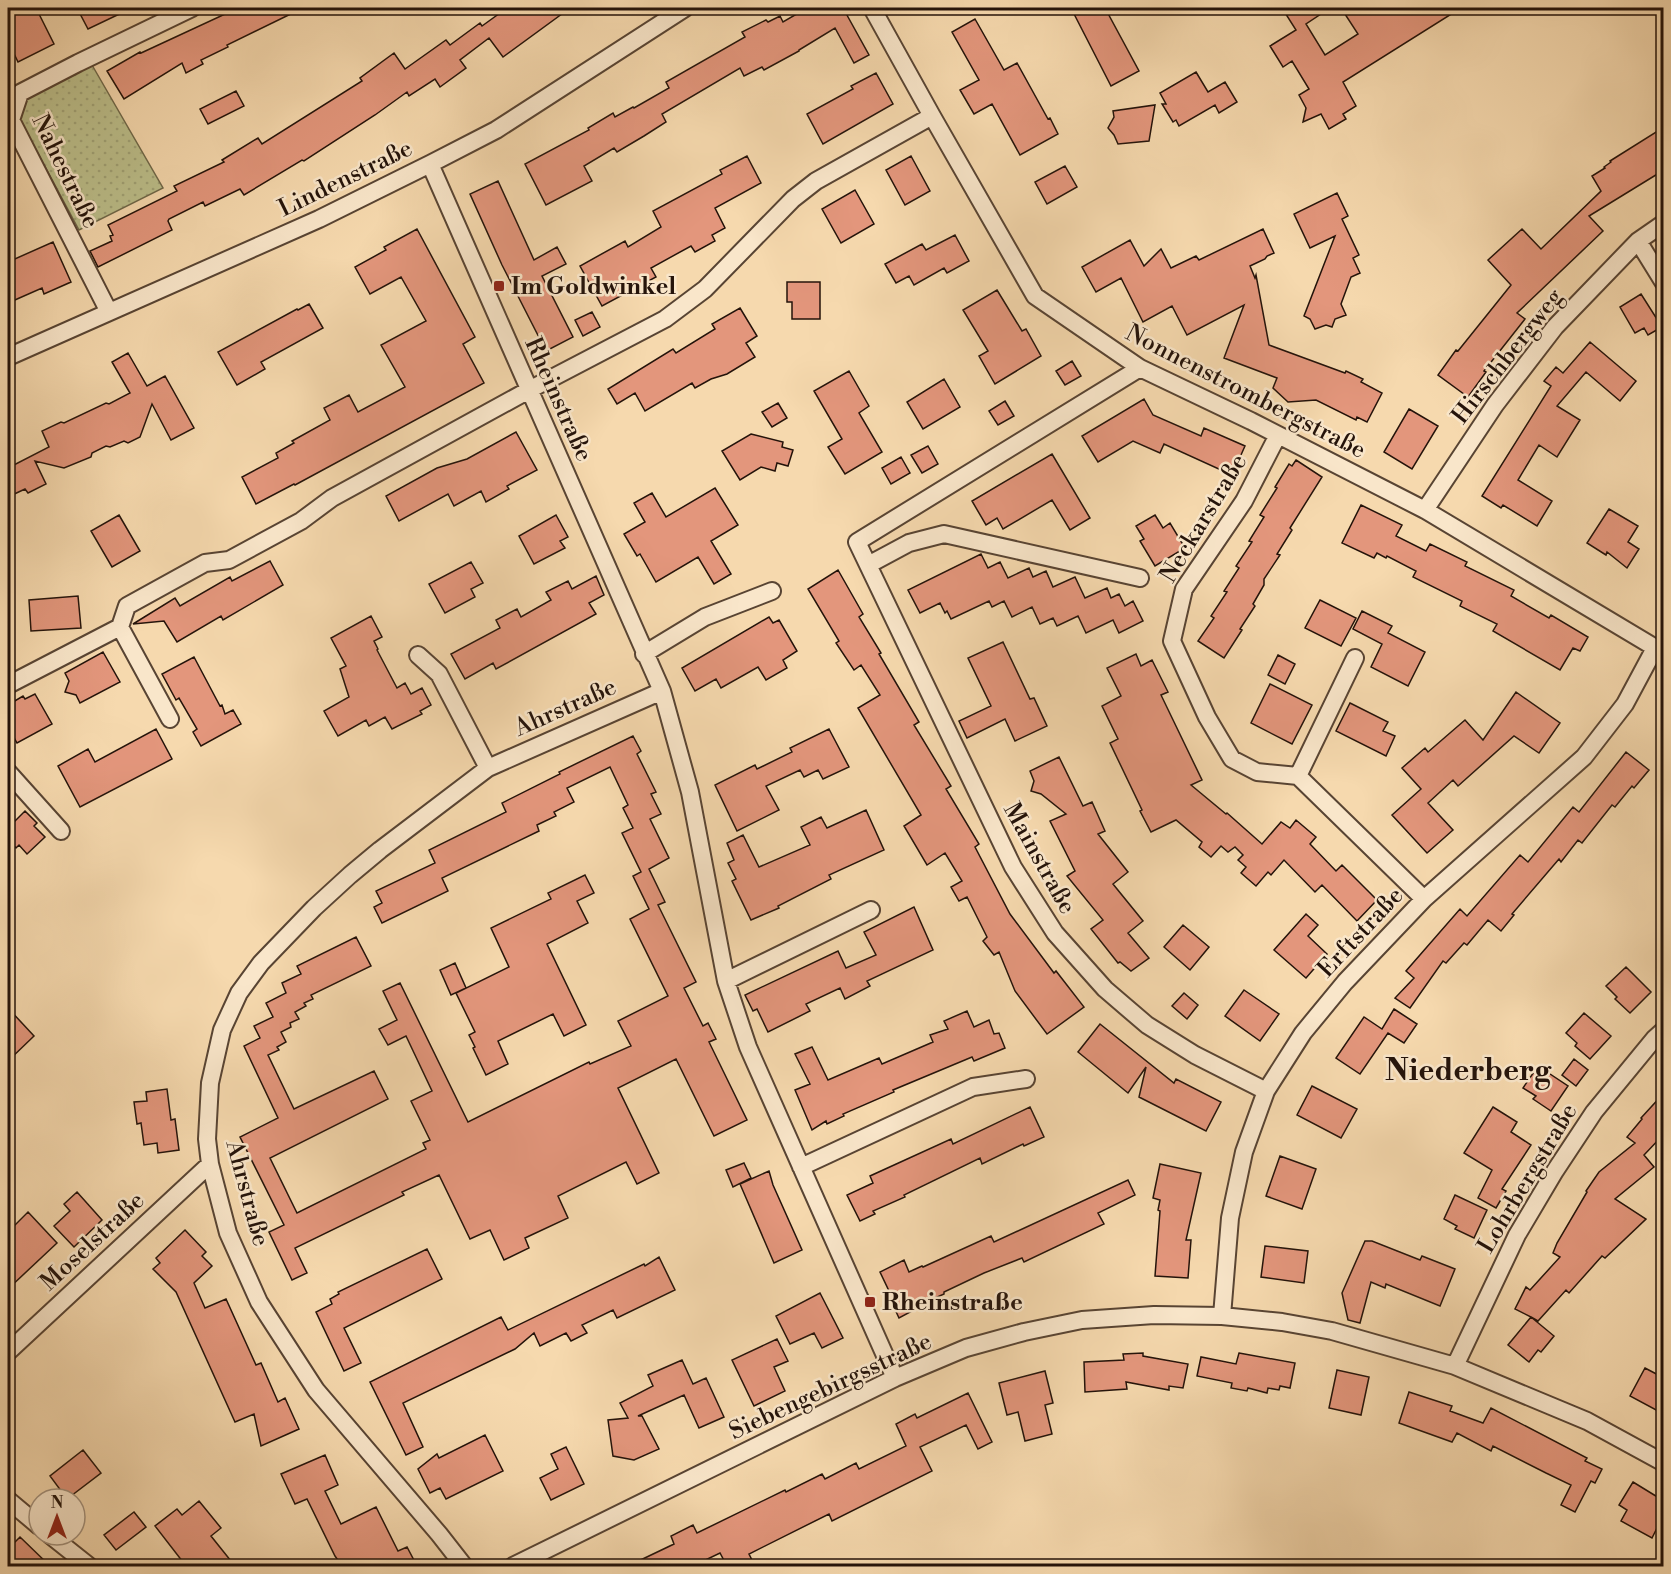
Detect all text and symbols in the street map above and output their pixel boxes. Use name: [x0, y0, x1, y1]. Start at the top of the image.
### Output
street label: Nahestraße: [25, 109, 106, 233]
street label: Lindenstraße: [274, 134, 417, 224]
place label: Im Goldwinkel: [511, 272, 676, 302]
marker: Im Goldwinkel: [492, 279, 506, 293]
street label: Hirschbergweg: [1446, 282, 1570, 430]
street label: Nonnenstrombergstraße: [1120, 318, 1371, 466]
street label: Rheinstraße: [517, 333, 599, 466]
street label: Neckarstraße: [1154, 449, 1254, 588]
street label: Ahrstraße: [509, 672, 621, 744]
street label: Mainstraße: [996, 798, 1082, 919]
street label: Erftstraße: [1311, 881, 1410, 984]
district label: Niederberg: [1385, 1052, 1552, 1090]
street label: Lohrbergstraße: [1471, 1098, 1584, 1259]
street label: Ahrstraße: [218, 1136, 276, 1249]
street label: Moselstraße: [34, 1186, 151, 1298]
place label: Rheinstraße: [882, 1288, 1023, 1318]
marker: Rheinstraße: [863, 1295, 877, 1309]
street label: Siebengebirgsstraße: [724, 1327, 937, 1447]
north arrow: [27, 1487, 87, 1547]
text: N: [51, 1493, 64, 1513]

